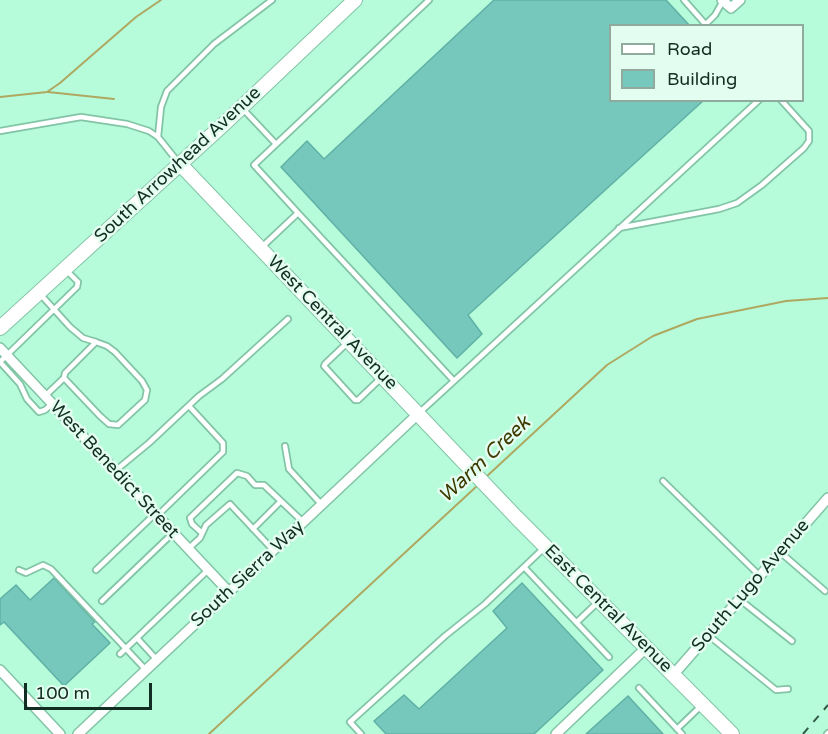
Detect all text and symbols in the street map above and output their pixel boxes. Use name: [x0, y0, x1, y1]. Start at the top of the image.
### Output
legend: [609, 24, 804, 102]
text: Road: [667, 38, 712, 60]
text: Building: [667, 68, 737, 90]
street label: South Arrowhead Avenue: [90, 82, 266, 248]
street label: West Central Avenue: [262, 251, 402, 395]
street label: West Benedict Street: [45, 397, 183, 543]
water label: Warm Creek: [434, 411, 536, 509]
street label: South Lugo Avenue: [688, 515, 814, 657]
street label: South Sierra Way: [187, 516, 309, 632]
street label: East Central Avenue: [539, 540, 677, 678]
scale bar: [27, 671, 154, 709]
text: 100 m: [35, 682, 90, 704]

